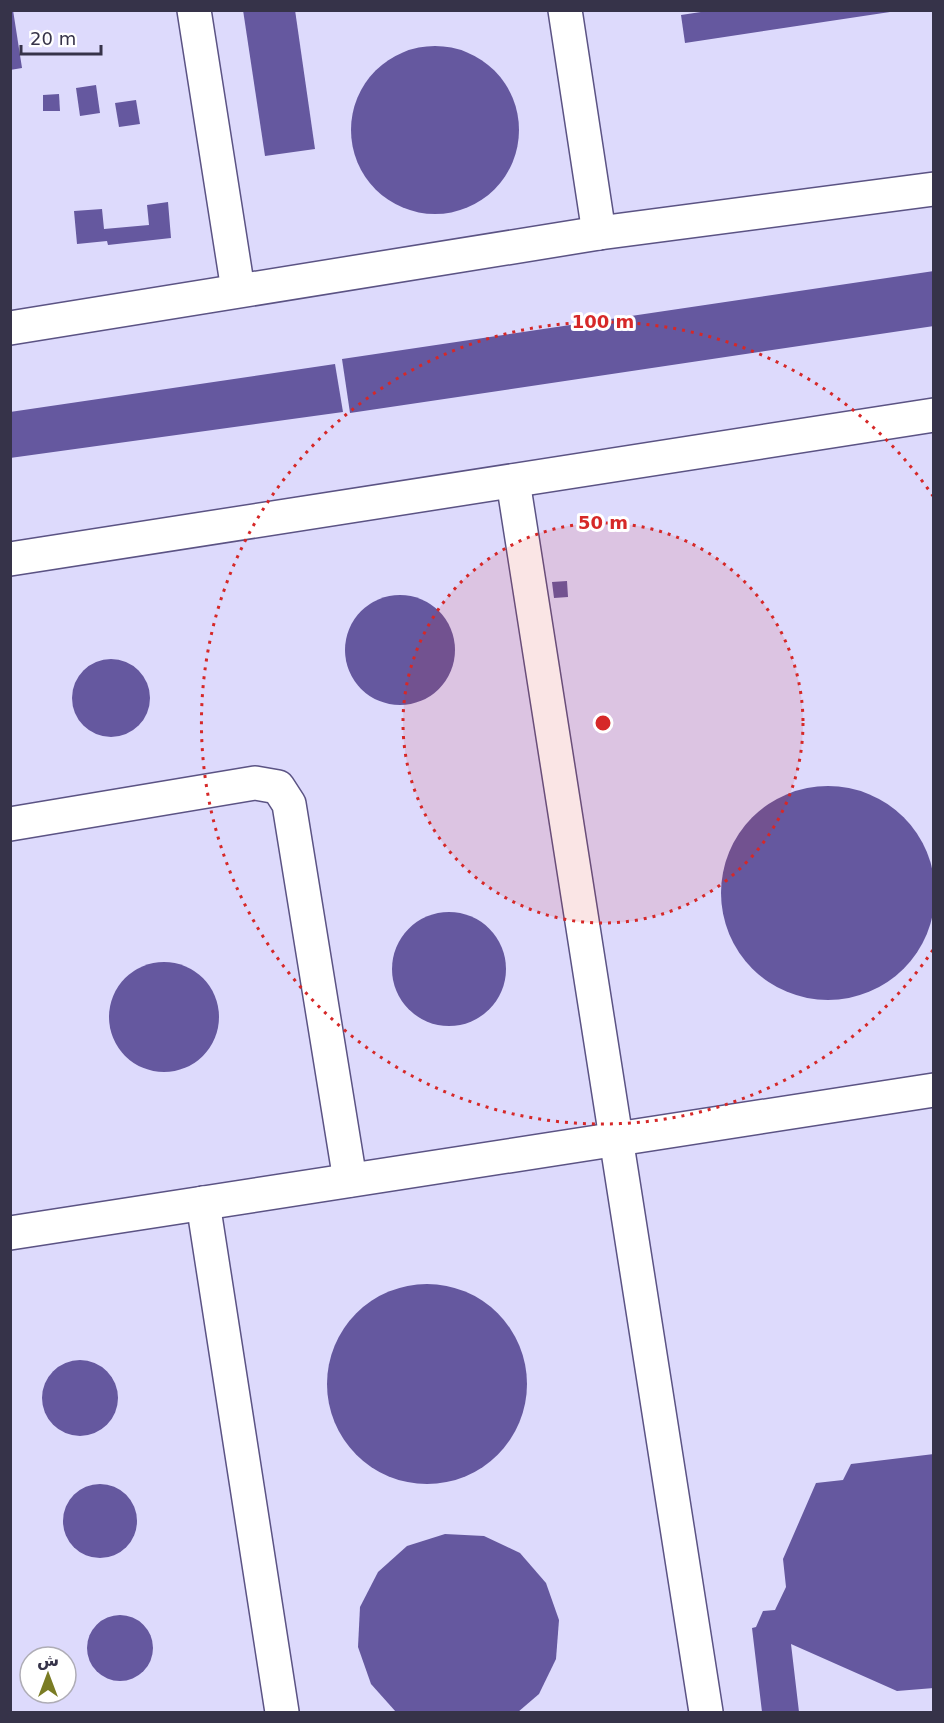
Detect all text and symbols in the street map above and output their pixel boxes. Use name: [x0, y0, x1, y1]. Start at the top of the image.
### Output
scale bar: [21, 18, 100, 56]
text: 20 m: [30, 28, 76, 49]
text: 100 m: [572, 311, 634, 332]
text: 50 m: [578, 512, 628, 533]
centre of rings: [593, 713, 613, 733]
north arrow: [18, 1645, 78, 1705]
text: ش: [37, 1651, 59, 1670]

